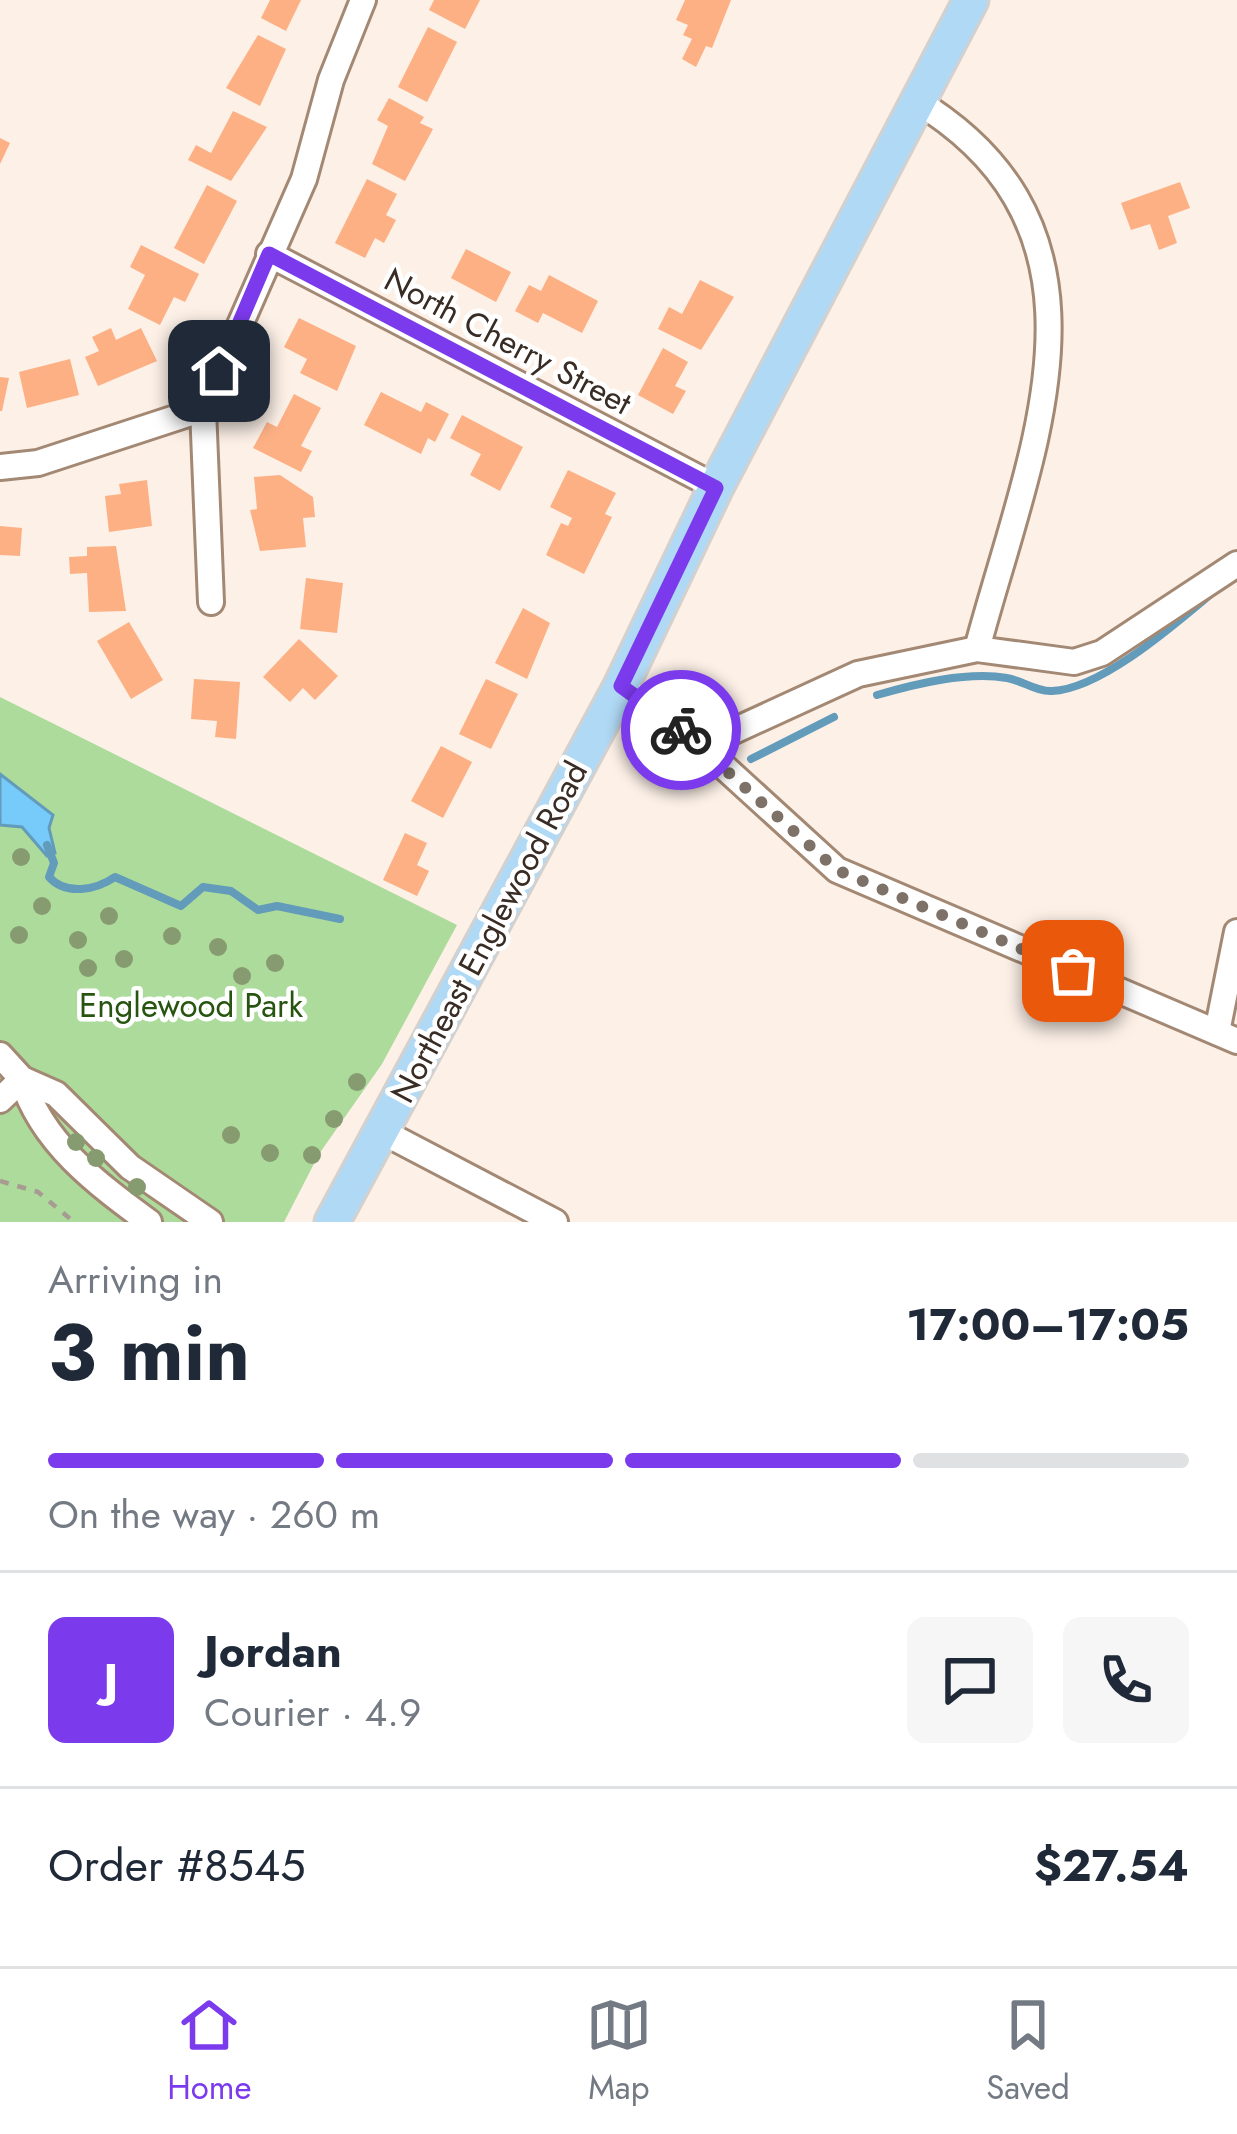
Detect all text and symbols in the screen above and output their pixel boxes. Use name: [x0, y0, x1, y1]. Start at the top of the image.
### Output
street label: North Cherry Street: [376, 256, 640, 426]
pin: [168, 320, 270, 422]
icon: home: [186, 338, 252, 404]
courier: [621, 670, 741, 790]
icon: bike: [648, 697, 714, 763]
street label: Northeast Englewood Road: [379, 753, 599, 1111]
pin: [1022, 920, 1124, 1022]
icon: bag: [1040, 938, 1106, 1004]
park label: Englewood Park: [79, 982, 303, 1029]
text: Arriving in: [48, 1251, 223, 1308]
text: 17:00–17:05: [906, 1292, 1189, 1357]
text: 3 min: [48, 1297, 250, 1409]
text: On the way · 260 m: [48, 1486, 380, 1543]
button: chat: [907, 1617, 1033, 1743]
button: phone: [1063, 1617, 1189, 1743]
text: Jordan: [204, 1619, 342, 1684]
text: J: [104, 1647, 118, 1712]
text: Courier · 4.9: [204, 1684, 421, 1741]
text: Order #8545: [48, 1833, 306, 1898]
text: $27.54: [1034, 1833, 1189, 1898]
tab: Home: [167, 1992, 252, 2111]
tab: Map: [586, 1992, 652, 2111]
tab: Saved: [986, 1992, 1070, 2111]

